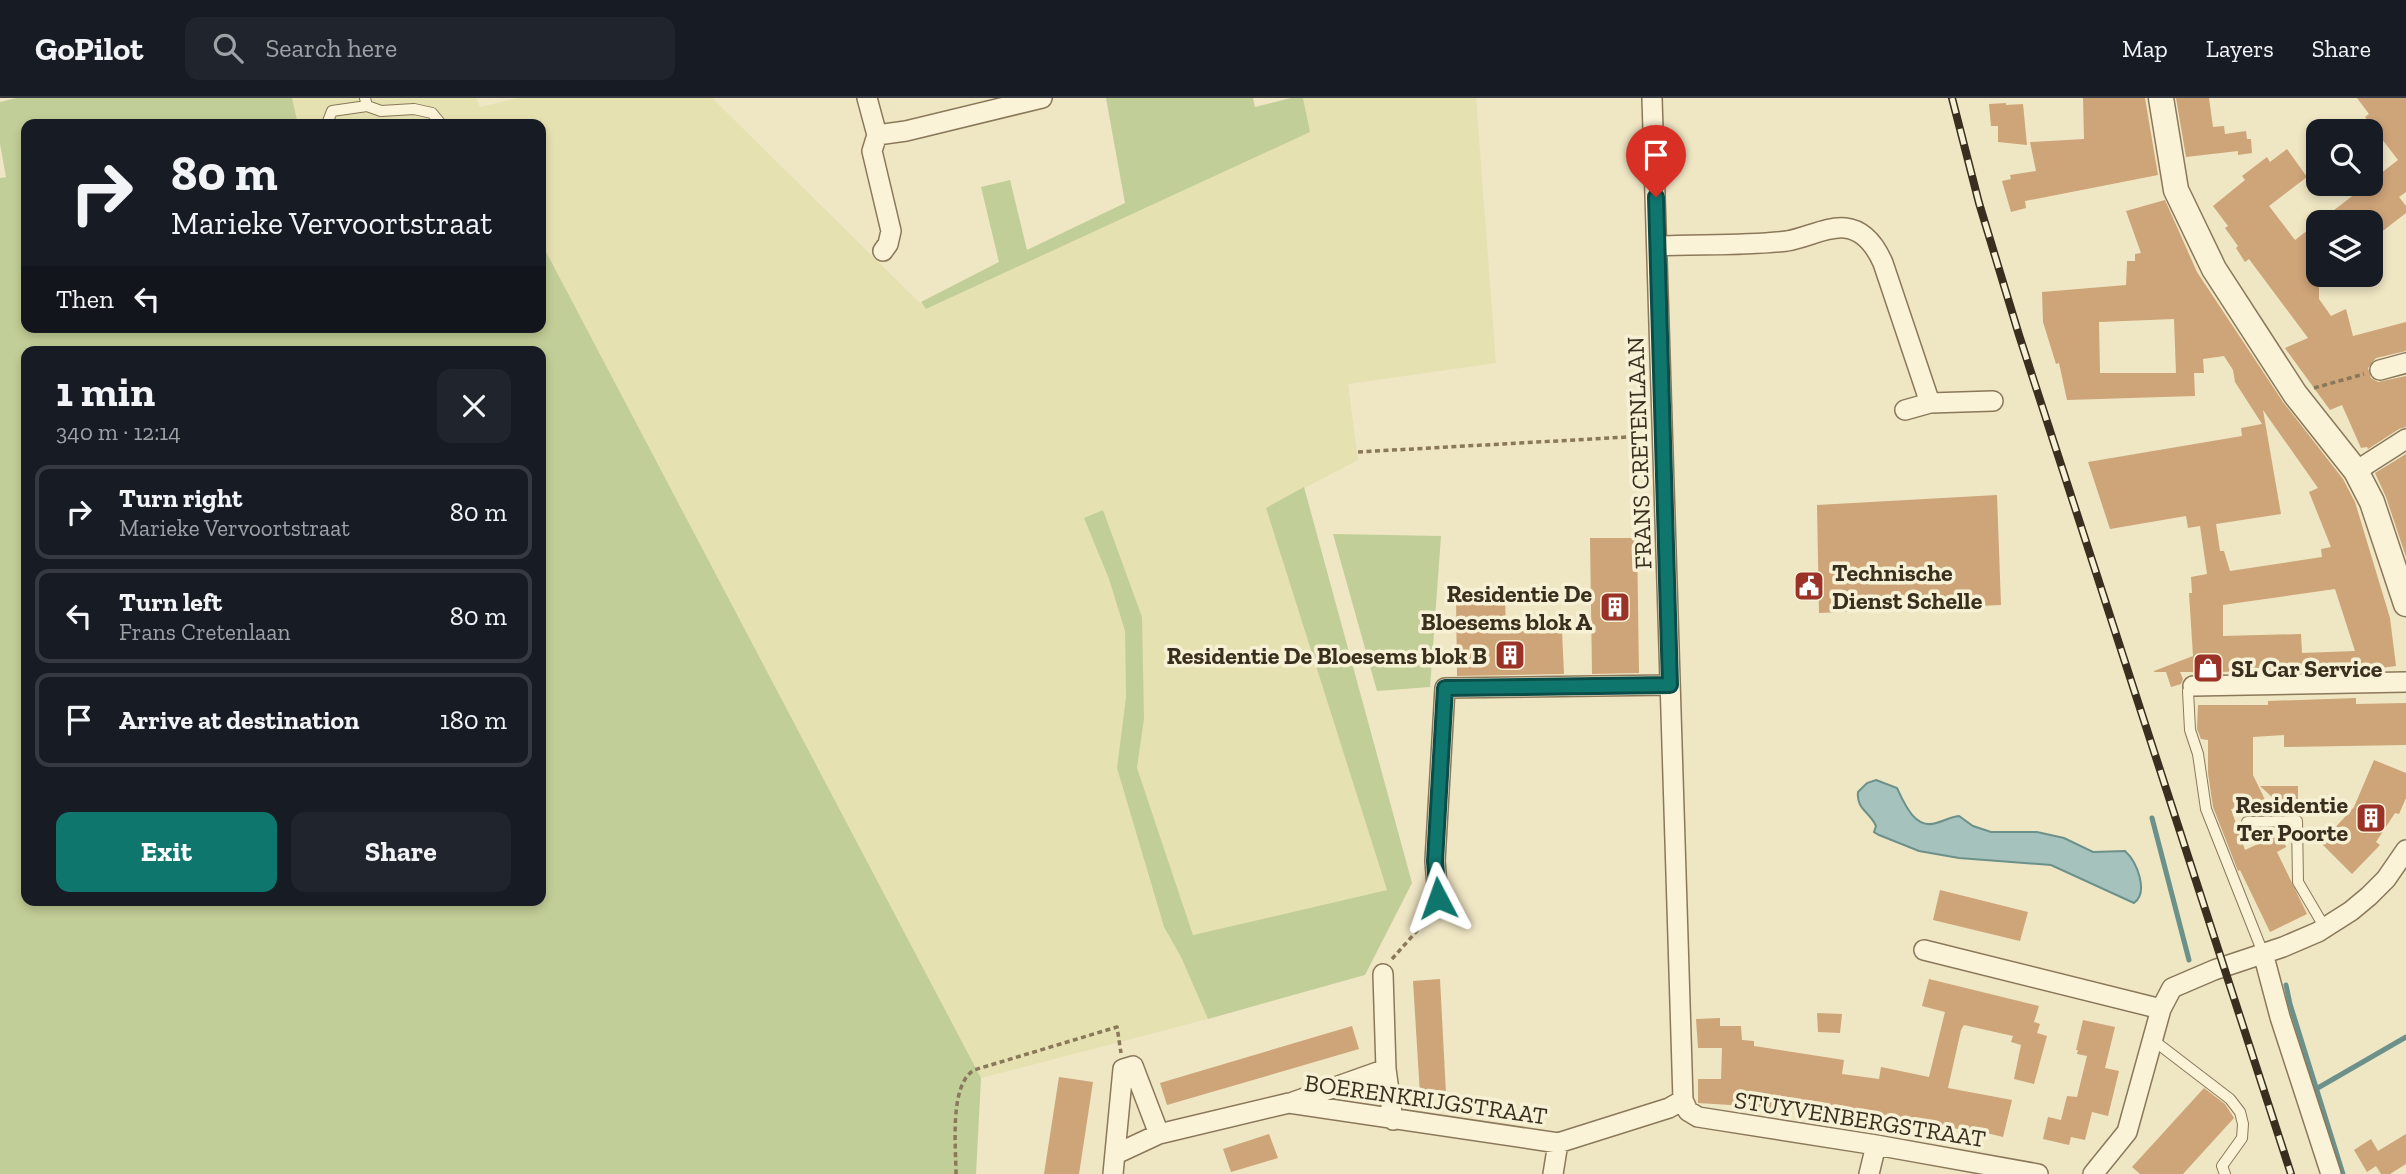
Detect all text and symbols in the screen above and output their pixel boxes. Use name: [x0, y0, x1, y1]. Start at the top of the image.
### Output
search box: [185, 17, 675, 80]
text: GoPilot: [35, 29, 143, 68]
icon: search: [209, 29, 247, 67]
text: Search here: [265, 32, 397, 64]
text: Map: [2122, 34, 2168, 63]
text: Layers: [2206, 34, 2274, 63]
text: Share: [2312, 34, 2371, 63]
map controls: [2306, 119, 2383, 287]
button: search: [2306, 119, 2383, 196]
pin: [1626, 125, 1686, 197]
icon: arrive: [1637, 136, 1675, 174]
text: 80 m: [171, 144, 278, 203]
icon: right: [56, 147, 147, 238]
text: Marieke Vervoortstraat: [171, 204, 492, 242]
button: layers: [2306, 210, 2383, 287]
icon: left: [128, 280, 166, 318]
text: Then: [56, 283, 114, 315]
street label: FRANS CRETENLAAN: [1620, 336, 1658, 570]
text: 1 min: [56, 366, 155, 417]
button: close: [437, 369, 511, 443]
text: 340 m · 12:14: [56, 418, 181, 446]
text: Turn right: [119, 482, 242, 514]
icon: right: [60, 493, 98, 531]
text: 80 m: [450, 496, 507, 528]
text: Marieke Vervoortstraat: [119, 514, 350, 542]
place label: Technische Dienst Schelle: [1832, 558, 1983, 615]
public building icon: Technische Dienst Schelle: [1792, 569, 1826, 603]
place label: Residentie De Bloesems blok A: [1421, 579, 1593, 636]
text: Turn left: [119, 586, 222, 618]
building icon: Residentie De Bloesems blok A: [1598, 590, 1632, 624]
icon: left: [60, 597, 98, 635]
text: 80 m: [450, 600, 507, 632]
text: Frans Cretenlaan: [119, 618, 290, 646]
building icon: Residentie De Bloesems blok B: [1493, 638, 1527, 672]
place label: Residentie De Bloesems blok B: [1167, 641, 1487, 670]
shop icon: SL Car Service: [2191, 651, 2225, 685]
place label: SL Car Service: [2231, 654, 2383, 683]
icon: arrive: [60, 701, 98, 739]
text: Arrive at destination: [119, 704, 359, 736]
text: 180 m: [440, 704, 507, 736]
place label: Residentie Ter Poorte: [2235, 790, 2348, 847]
building icon: Residentie Ter Poorte: [2354, 801, 2388, 835]
button: Exit: [56, 812, 277, 892]
button: Share: [291, 812, 511, 892]
position arrow: [1401, 861, 1475, 935]
street label: BOERENKRIJGSTRAAT: [1303, 1068, 1549, 1130]
street label: STUYVENBERGSTRAAT: [1732, 1085, 1988, 1153]

